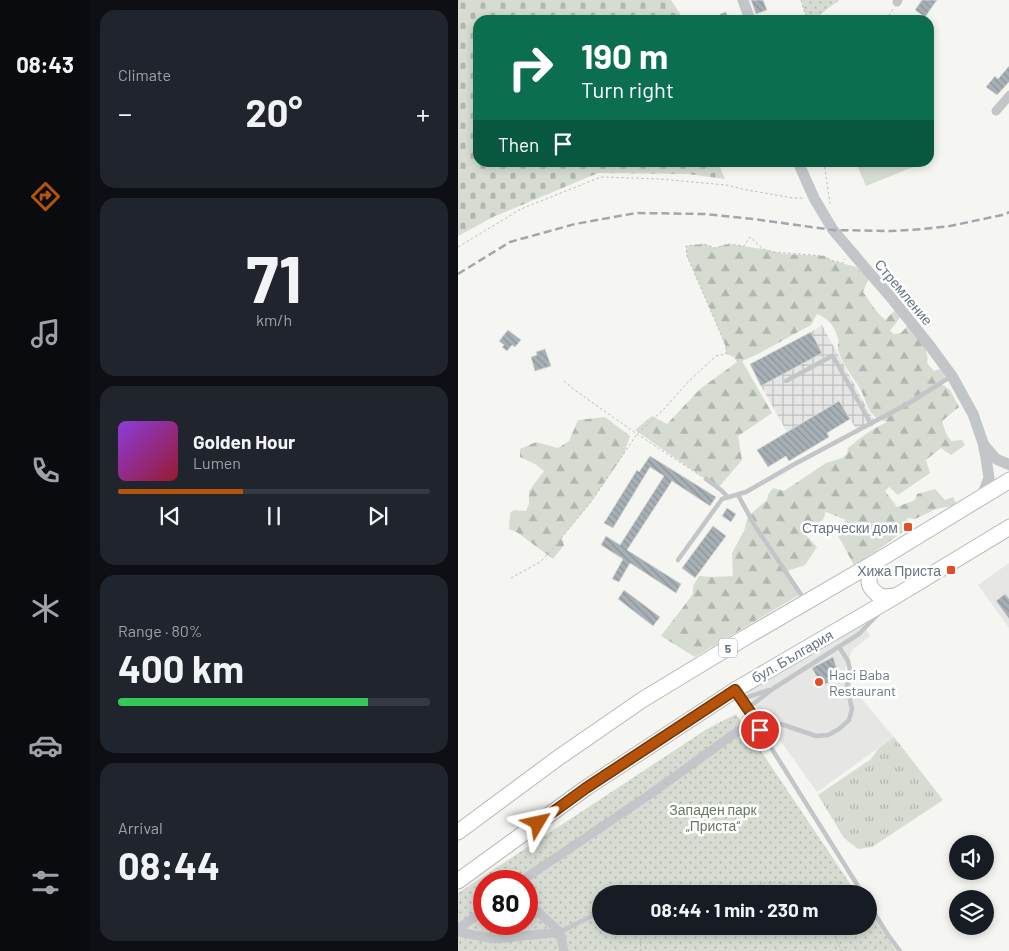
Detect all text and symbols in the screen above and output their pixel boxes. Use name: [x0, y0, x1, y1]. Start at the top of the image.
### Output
text: 190 m: [581, 34, 668, 76]
icon: right: [498, 35, 563, 100]
text: 08:43: [16, 51, 74, 77]
text: Climate: [118, 65, 171, 84]
text: Turn right: [581, 76, 674, 102]
text: 20°: [245, 89, 303, 135]
text: −: [118, 96, 132, 130]
text: +: [416, 96, 430, 130]
icon: arrive: [549, 130, 577, 158]
text: Then: [498, 133, 539, 156]
icon: directions: [28, 179, 63, 214]
text: 71: [246, 238, 302, 316]
street label: Стремление: [871, 256, 937, 329]
text: km/h: [256, 310, 292, 329]
icon: music: [28, 316, 63, 351]
text: Golden Hour: [193, 430, 295, 453]
icon: phone: [28, 453, 63, 488]
text: Lumen: [193, 453, 241, 472]
icon: previous: [156, 502, 184, 530]
icon: pause: [260, 502, 288, 530]
icon: next: [364, 502, 392, 530]
place label: Старчески дом: [802, 519, 898, 536]
marker: Старчески дом: [902, 521, 914, 533]
place label: Хижа Приста: [857, 562, 941, 579]
marker: Хижа Приста: [945, 564, 957, 576]
icon: climate: [28, 591, 63, 626]
text: Range · 80%: [118, 621, 202, 640]
street label: бул. България: [748, 626, 836, 686]
road number: 5: [719, 638, 737, 658]
text: 400 km: [118, 645, 244, 691]
place label: Haci Baba Restaurant: [829, 666, 896, 699]
marker: Haci Baba Restaurant: [813, 676, 825, 688]
pin: [739, 709, 781, 751]
icon: arrive: [746, 716, 774, 744]
icon: car: [28, 728, 63, 763]
position arrow: [511, 796, 563, 848]
park label: Западен парк „Приста“: [669, 801, 758, 834]
text: Arrival: [118, 818, 163, 837]
map controls: [949, 835, 994, 935]
button: sound: [949, 835, 994, 880]
text: 08:44: [118, 842, 220, 888]
icon: filters: [28, 865, 63, 900]
speed limit sign: 80: [473, 870, 538, 935]
button: layers: [949, 890, 994, 935]
text: 08:44 · 1 min · 230 m: [651, 898, 818, 921]

